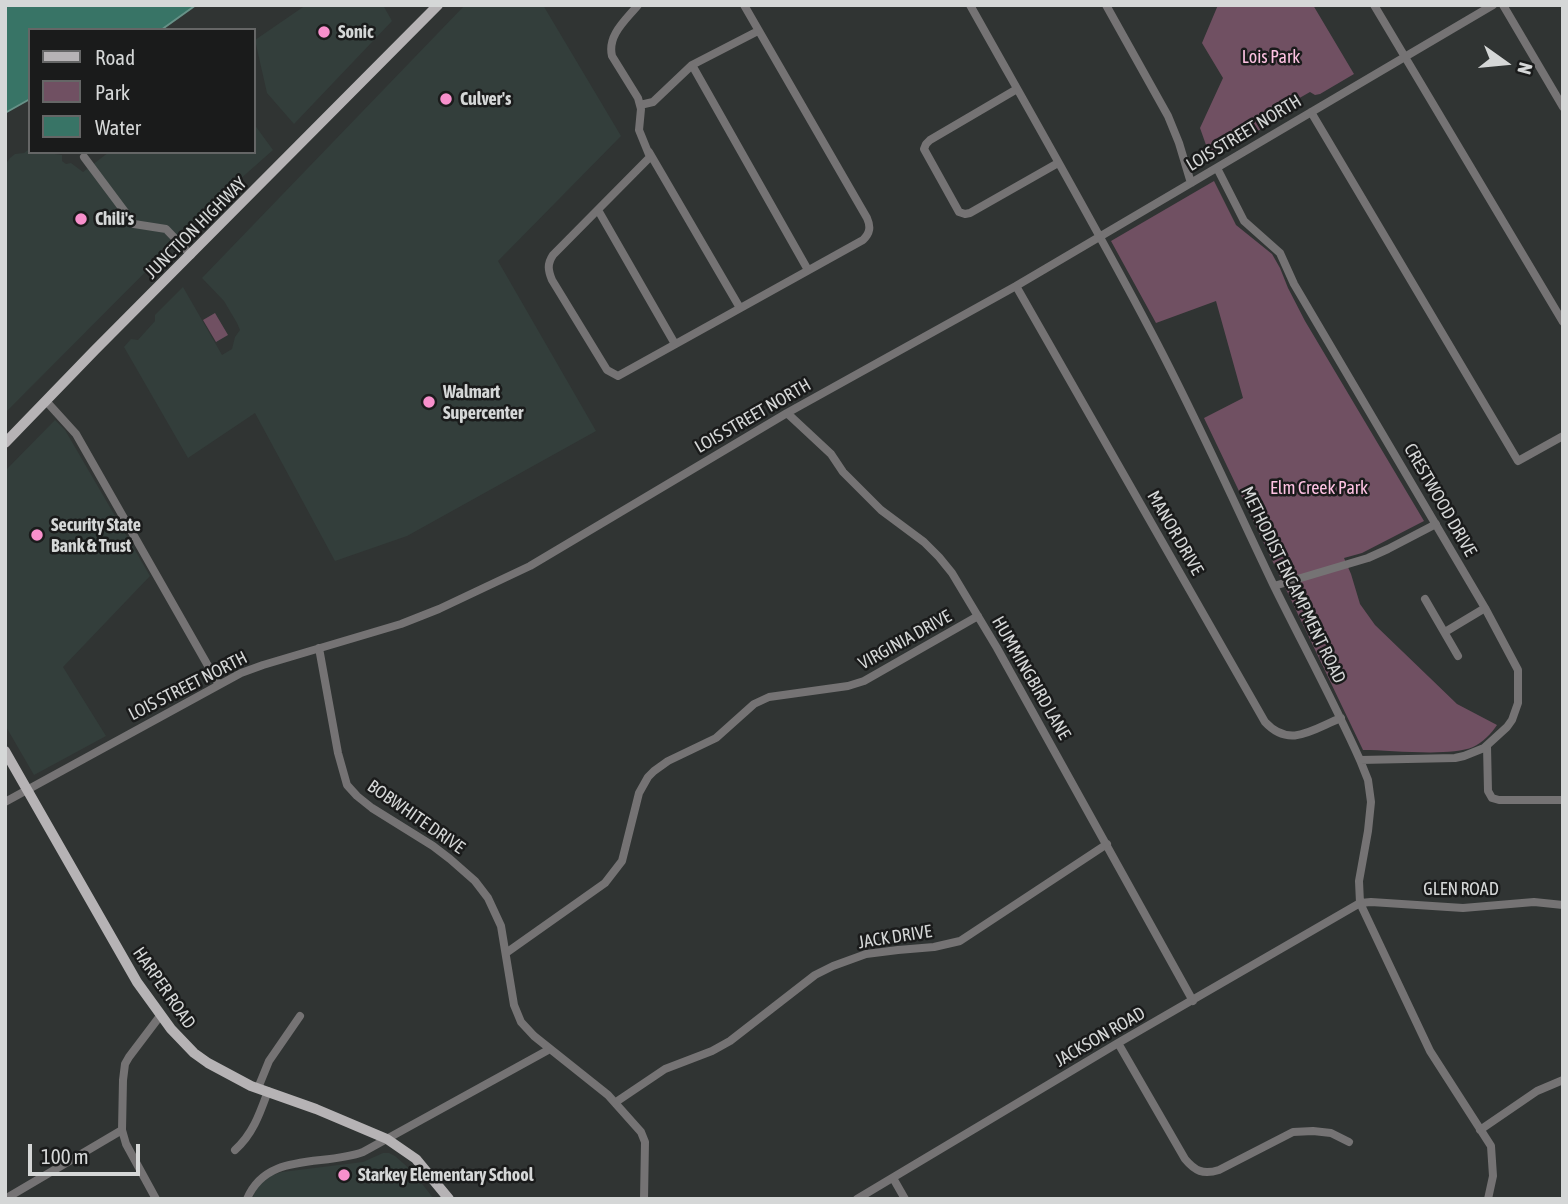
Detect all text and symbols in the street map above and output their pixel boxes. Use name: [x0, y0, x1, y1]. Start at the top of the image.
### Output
place label: Sonic: [338, 21, 374, 43]
marker: Sonic: [316, 24, 332, 40]
legend: [28, 28, 256, 154]
north arrow: [1470, 28, 1540, 98]
text: Road: [95, 45, 135, 69]
park label: Lois Park: [1242, 46, 1300, 68]
text: N: [1513, 60, 1537, 77]
text: Park: [95, 80, 130, 104]
place label: Culver's: [460, 88, 511, 110]
street label: LOIS STREET NORTH: [1183, 90, 1305, 176]
marker: Culver's: [438, 91, 454, 107]
text: Water: [95, 115, 141, 139]
street label: JUNCTION HIGHWAY: [141, 173, 251, 283]
place label: Chili's: [95, 208, 134, 230]
marker: Chili's: [73, 211, 89, 227]
street label: LOIS STREET NORTH: [691, 374, 815, 458]
place label: Walmart Supercenter: [443, 381, 523, 424]
marker: Walmart Supercenter: [421, 394, 437, 410]
street label: CRESTWOOD DRIVE: [1399, 440, 1481, 560]
park label: Elm Creek Park: [1270, 477, 1368, 499]
street label: METHODIST ENCAMPMENT ROAD: [1236, 483, 1350, 687]
street label: MANOR DRIVE: [1142, 487, 1208, 579]
place label: Security State Bank & Trust: [51, 514, 141, 556]
marker: Security State Bank & Trust: [29, 527, 45, 543]
street label: VIRGINIA DRIVE: [855, 606, 955, 674]
street label: HUMMINGBIRD LANE: [987, 613, 1075, 743]
street label: LOIS STREET NORTH: [125, 647, 251, 725]
street label: BOBWHITE DRIVE: [363, 775, 469, 859]
street label: GLEN ROAD: [1423, 878, 1499, 900]
street label: JACK DRIVE: [857, 921, 933, 953]
street label: HARPER ROAD: [128, 943, 200, 1033]
street label: JACKSON ROAD: [1051, 1002, 1149, 1072]
scale bar: [32, 1130, 144, 1174]
text: 100 m: [41, 1144, 89, 1168]
place label: Starkey Elementary School: [358, 1164, 534, 1186]
marker: Starkey Elementary School: [336, 1167, 352, 1183]

